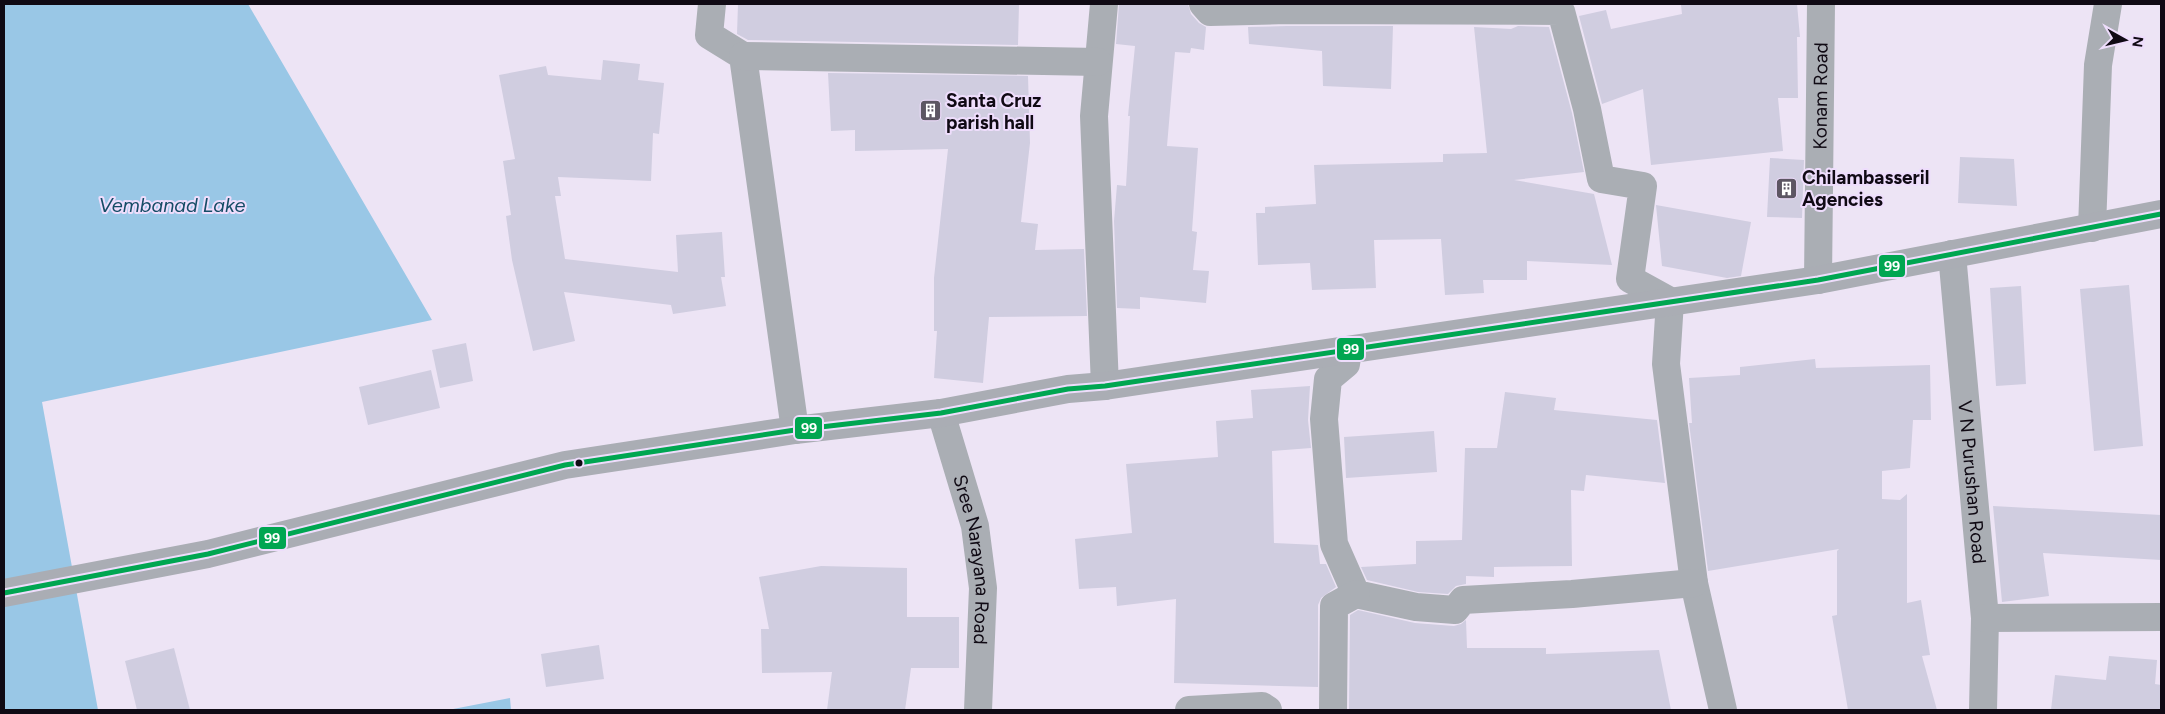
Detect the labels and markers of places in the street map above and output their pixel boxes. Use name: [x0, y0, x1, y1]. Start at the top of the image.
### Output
place label: Santa Cruz parish hall: [946, 89, 1041, 134]
building icon: Santa Cruz parish hall: [918, 99, 942, 123]
place label: Chilambasseril Agencies: [1802, 166, 1929, 211]
building icon: Chilambasseril Agencies: [1774, 176, 1798, 200]
unlabelled marker: [574, 458, 584, 468]

